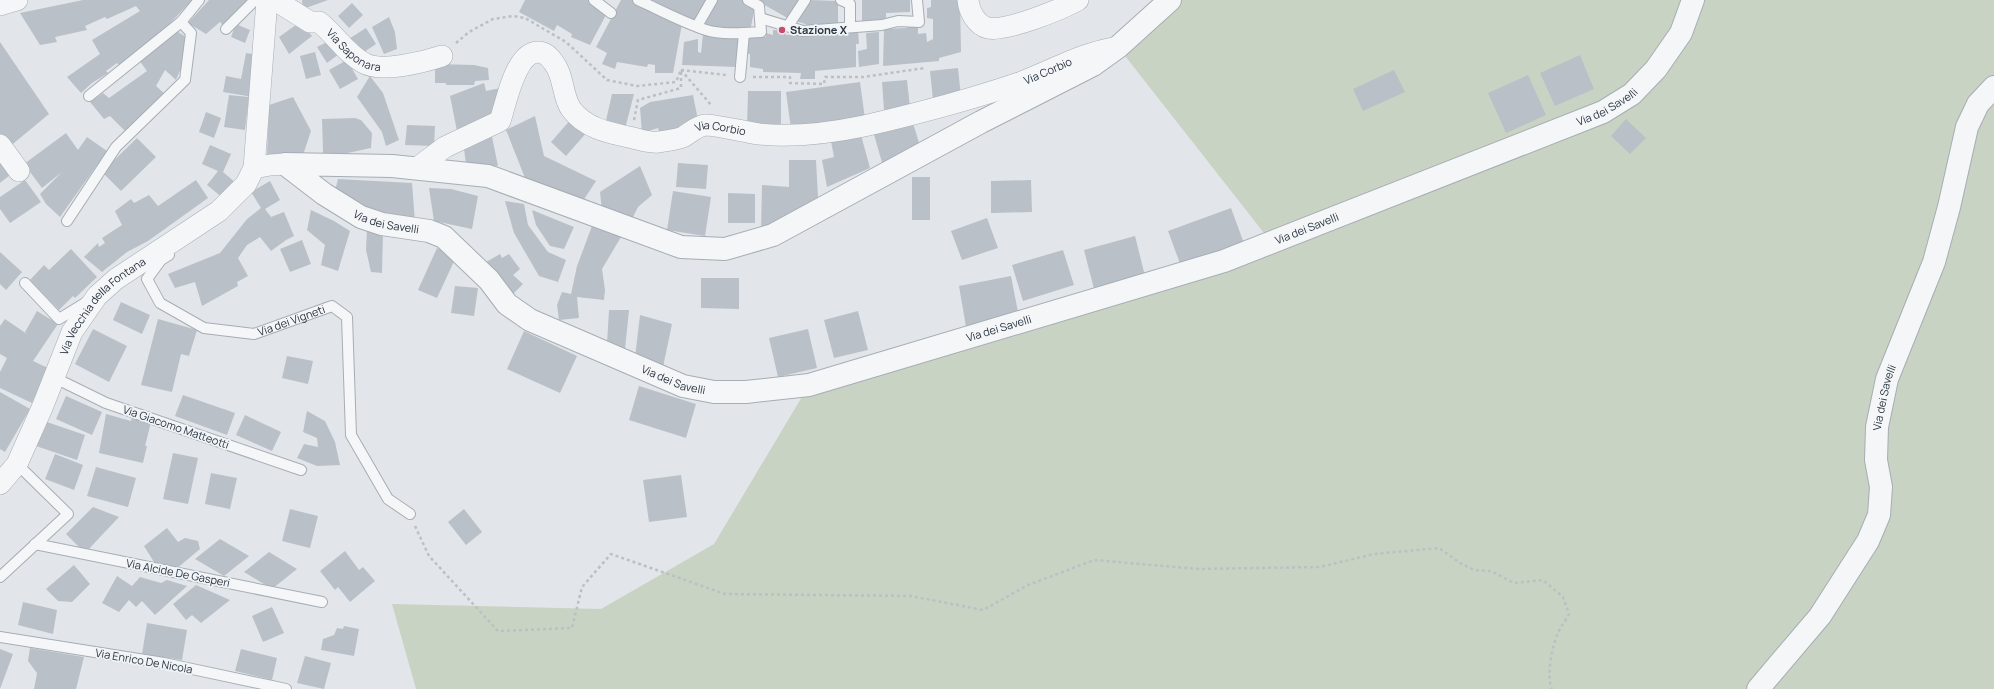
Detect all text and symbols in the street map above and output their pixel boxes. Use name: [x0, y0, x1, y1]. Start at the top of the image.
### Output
place label: Stazione X: [790, 22, 848, 37]
street label: Via Saponara: [323, 25, 381, 74]
marker: Stazione X: [777, 25, 787, 35]
street label: Via Corbio: [1021, 53, 1074, 87]
street label: Via dei Savelli: [1574, 85, 1641, 129]
street label: Via Corbio: [692, 117, 748, 139]
street label: Via dei Savelli: [351, 206, 420, 236]
street label: Via dei Savelli: [1273, 209, 1341, 247]
street label: Via Vecchia della Fontana: [56, 254, 148, 357]
street label: Via dei Vigneti: [255, 301, 327, 339]
street label: Via dei Savelli: [964, 311, 1033, 345]
street label: Via dei Savelli: [639, 361, 707, 397]
street label: Via dei Savelli: [1869, 362, 1899, 430]
street label: Via Giacomo Matteotti: [121, 401, 231, 452]
street label: Via Alcide De Gasperi: [125, 555, 231, 590]
street label: Via Enrico De Nicola: [94, 645, 194, 676]

